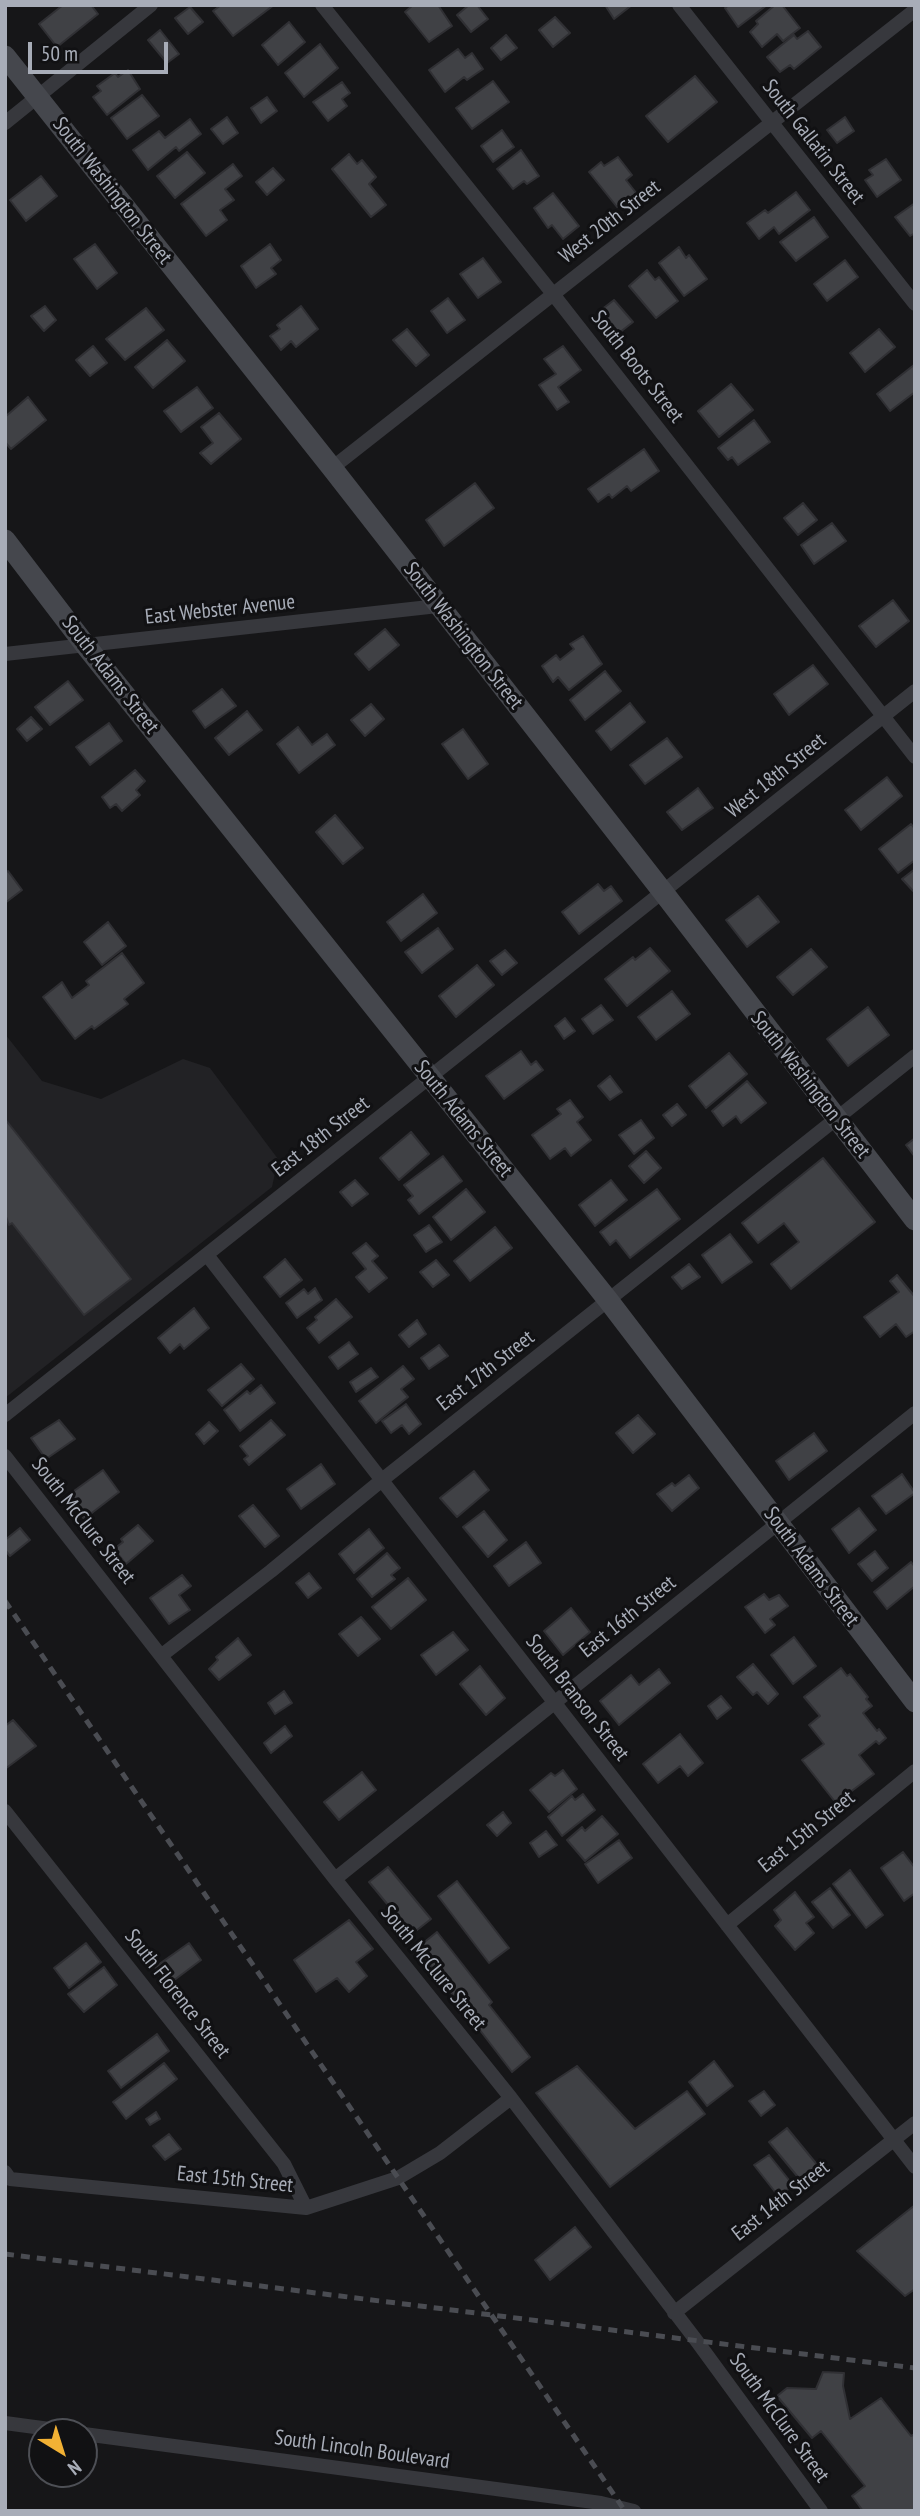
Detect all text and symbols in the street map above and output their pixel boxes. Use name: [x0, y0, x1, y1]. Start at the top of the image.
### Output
scale bar: [32, 28, 172, 72]
text: 50 m: [41, 40, 78, 67]
street label: South Gallatin Street: [757, 75, 869, 209]
street label: South Washington Street: [47, 113, 177, 269]
street label: West 20th Street: [554, 175, 666, 269]
street label: South Boots Street: [585, 306, 689, 428]
street label: South Washington Street: [398, 558, 528, 714]
street label: East Webster Avenue: [144, 590, 296, 630]
street label: South Adams Street: [56, 611, 164, 739]
street label: West 18th Street: [721, 728, 831, 824]
street label: South Washington Street: [745, 1007, 875, 1163]
street label: South Adams Street: [408, 1056, 518, 1182]
street label: East 18th Street: [267, 1091, 375, 1183]
street label: East 17th Street: [432, 1325, 540, 1417]
street label: South McClure Street: [26, 1453, 140, 1589]
street label: South Adams Street: [758, 1502, 864, 1632]
street label: East 16th Street: [575, 1571, 681, 1663]
street label: South Branson Street: [520, 1630, 634, 1766]
street label: East 15th Street: [754, 1786, 860, 1878]
street label: South McClure Street: [375, 1900, 491, 2036]
street label: South Florence Street: [119, 1925, 235, 2063]
street label: East 14th Street: [727, 2155, 835, 2247]
street label: East 15th Street: [176, 2161, 294, 2199]
street label: South McClure Street: [724, 2349, 834, 2487]
north arrow: [28, 2418, 98, 2488]
street label: South Lincoln Boulevard: [273, 2425, 451, 2475]
text: N: [63, 2455, 86, 2481]

